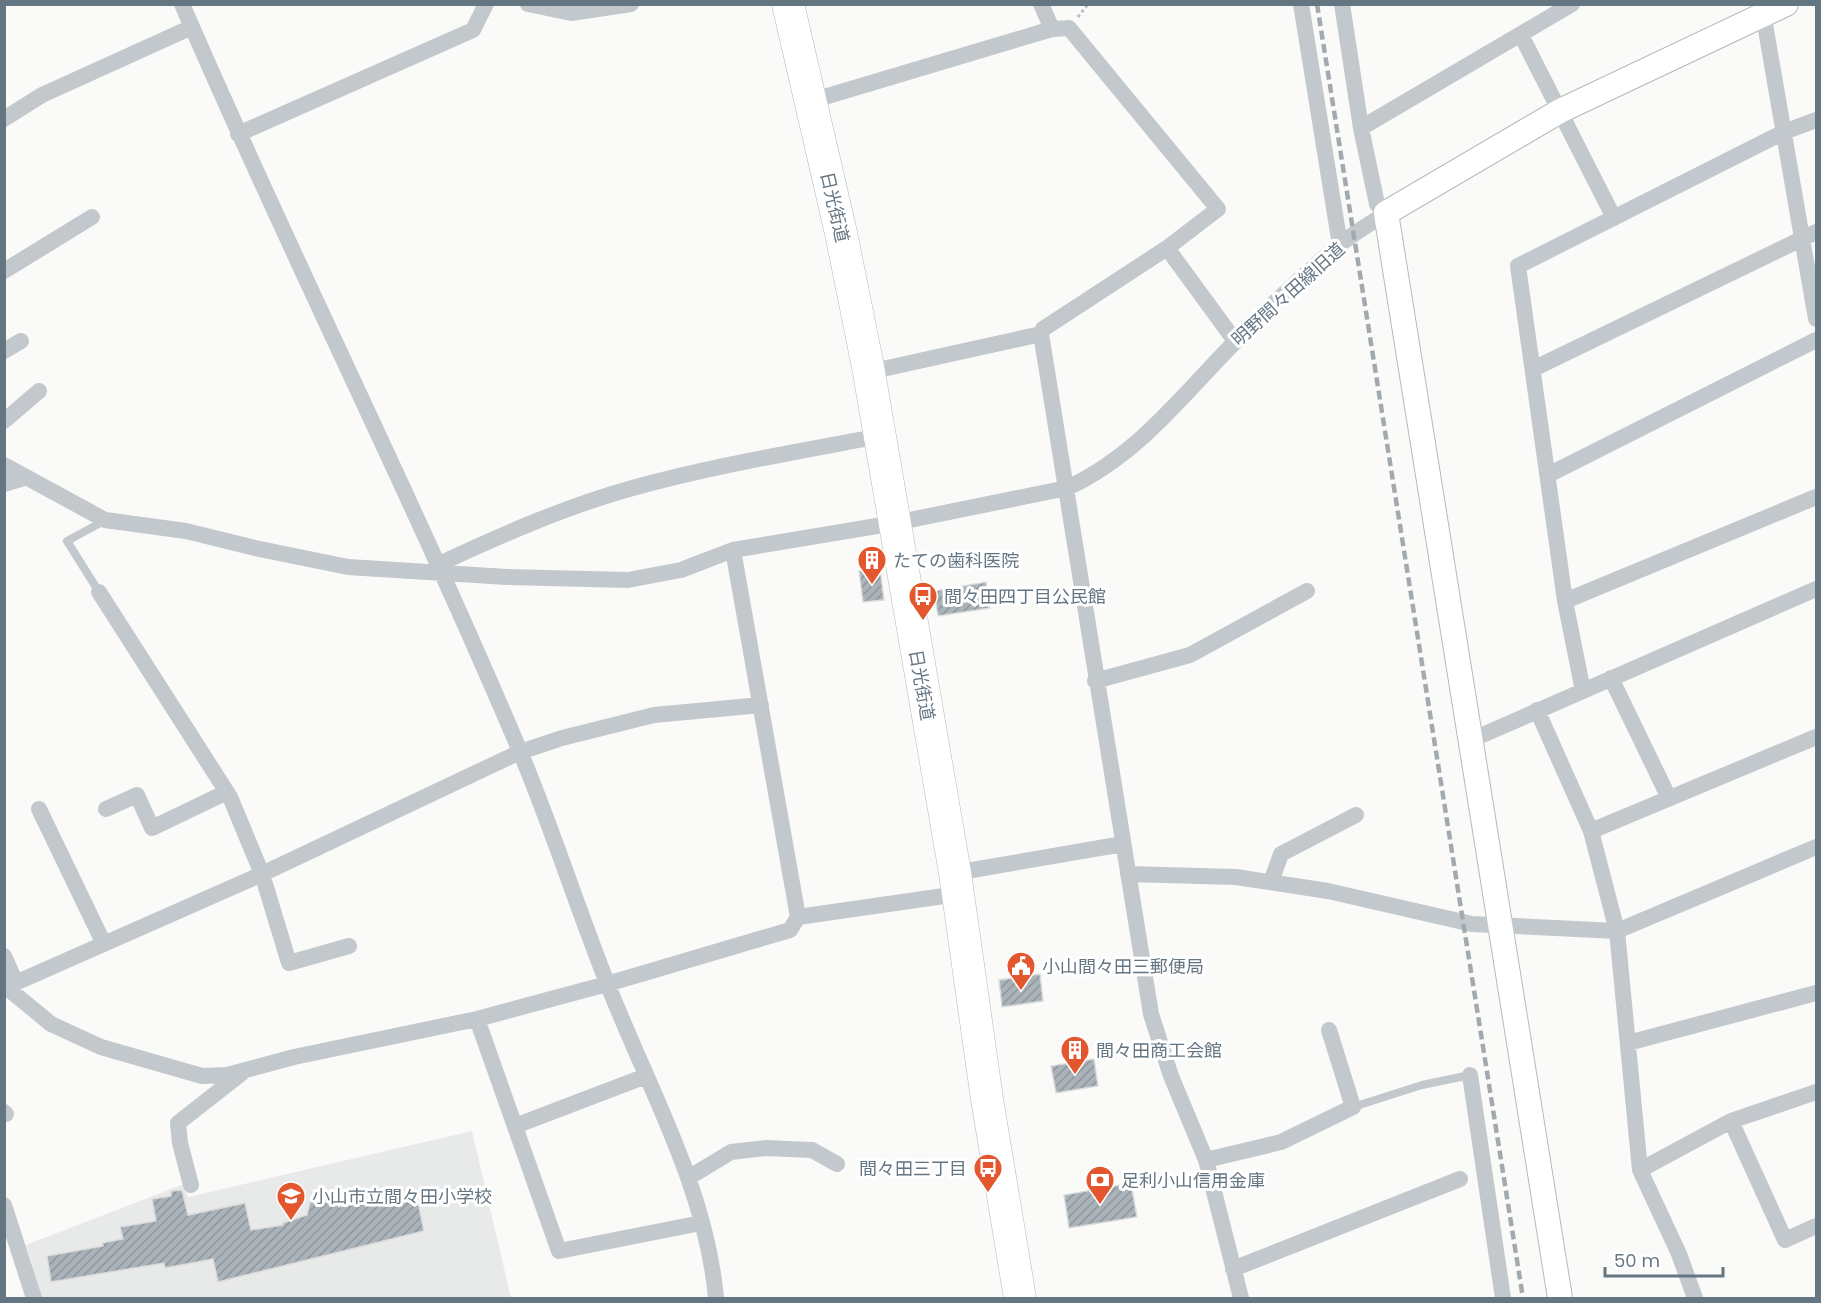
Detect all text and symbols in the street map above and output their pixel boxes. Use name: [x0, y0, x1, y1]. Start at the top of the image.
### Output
street label: 日光街道: [815, 169, 855, 245]
street label: 明野間々田線旧道: [1226, 237, 1350, 351]
building icon: たての歯科医院: [856, 544, 888, 586]
place label: たての歯科医院: [893, 548, 1019, 573]
bus stop icon: 間々田四丁目公民館: [907, 580, 939, 622]
place label: 間々田四丁目公民館: [944, 584, 1106, 609]
street label: 日光街道: [903, 647, 941, 723]
public building icon: 小山間々田三郵便局: [1005, 950, 1037, 992]
place label: 小山間々田三郵便局: [1042, 954, 1204, 979]
building icon: 間々田商工会館: [1059, 1034, 1091, 1076]
place label: 間々田商工会館: [1096, 1038, 1222, 1063]
bus stop icon: 間々田三丁目: [972, 1152, 1004, 1194]
place label: 間々田三丁目: [859, 1156, 967, 1181]
bank icon: 足利小山信用金庫: [1084, 1164, 1116, 1206]
place label: 足利小山信用金庫: [1121, 1168, 1265, 1193]
school or university icon: 小山市立間々田小学校: [275, 1180, 307, 1222]
place label: 小山市立間々田小学校: [312, 1184, 492, 1209]
scale bar: [1605, 1240, 1724, 1278]
text: 50 m: [1614, 1248, 1660, 1273]

